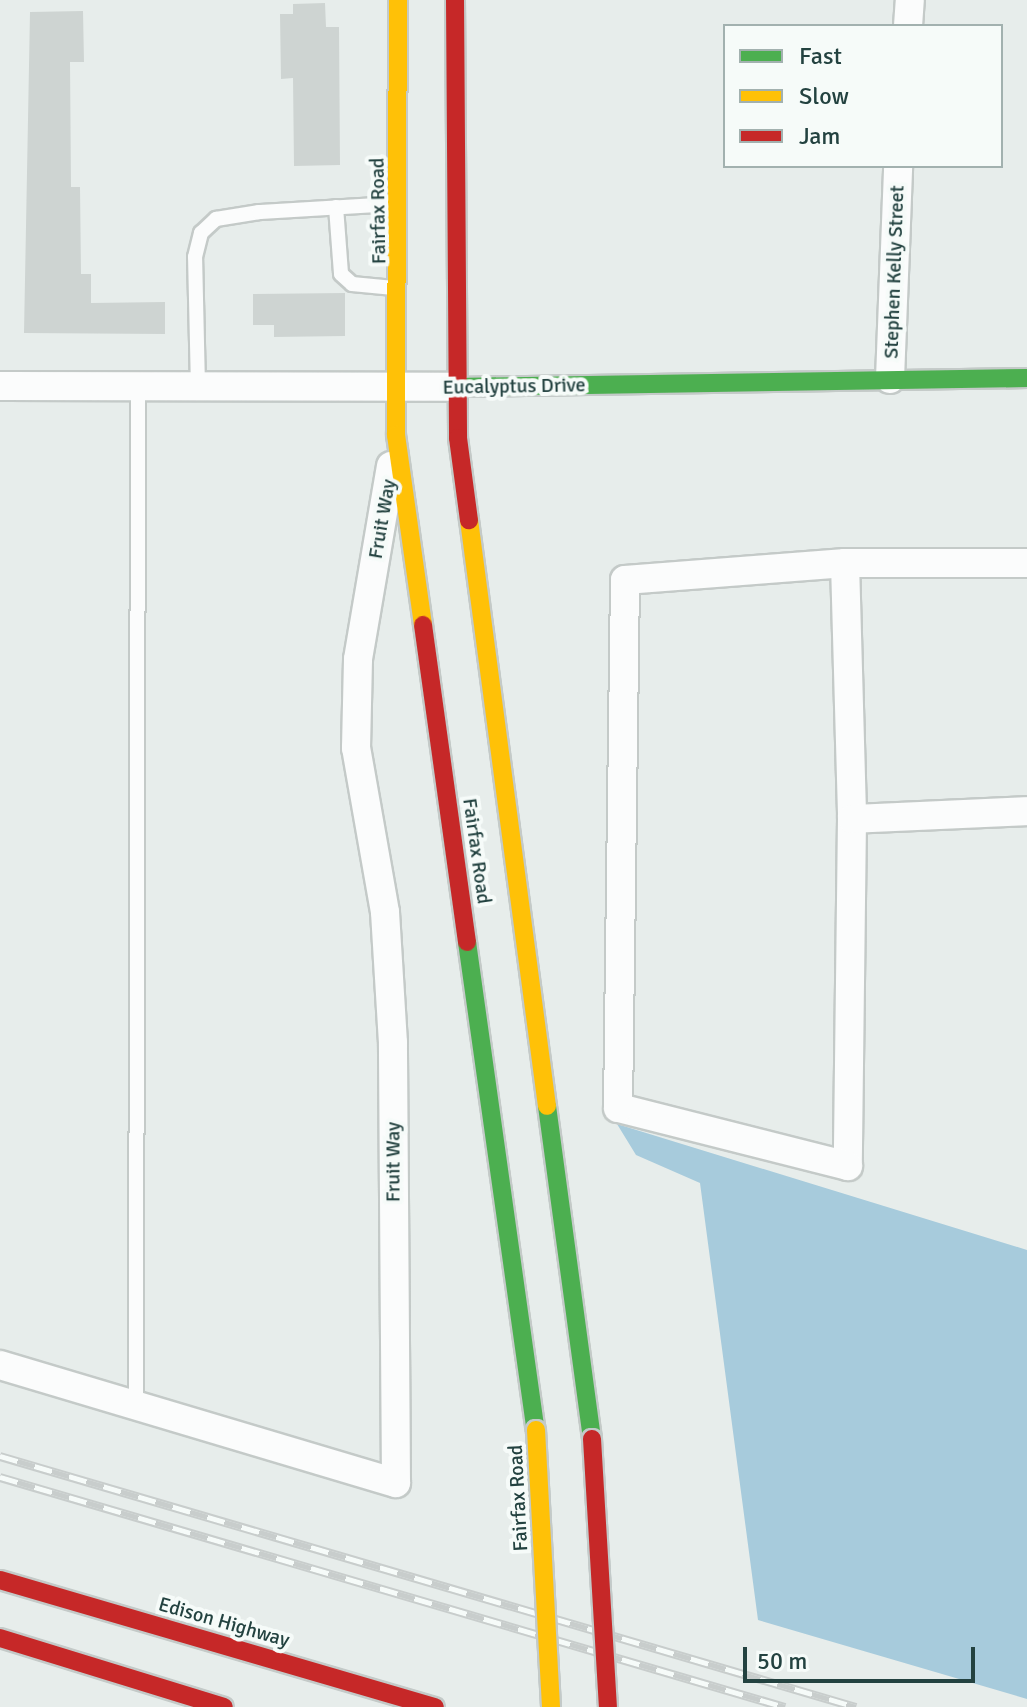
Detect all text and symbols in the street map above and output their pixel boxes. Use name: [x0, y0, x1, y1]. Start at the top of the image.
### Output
legend: [723, 24, 1003, 168]
text: Fast: [799, 41, 842, 71]
text: Slow: [799, 81, 849, 111]
text: Jam: [799, 121, 840, 151]
street label: Fairfax Road: [365, 158, 391, 264]
street label: Stephen Kelly Street: [879, 185, 909, 359]
street label: Eucalyptus Drive: [442, 373, 586, 399]
street label: Fruit Way: [363, 477, 401, 561]
street label: Fairfax Road: [458, 797, 496, 905]
street label: Fruit Way: [381, 1122, 405, 1202]
street label: Fairfax Road: [503, 1444, 533, 1552]
street label: Edison Highway: [156, 1592, 292, 1652]
scale bar: [747, 1631, 979, 1681]
text: 50 m: [757, 1646, 807, 1676]

